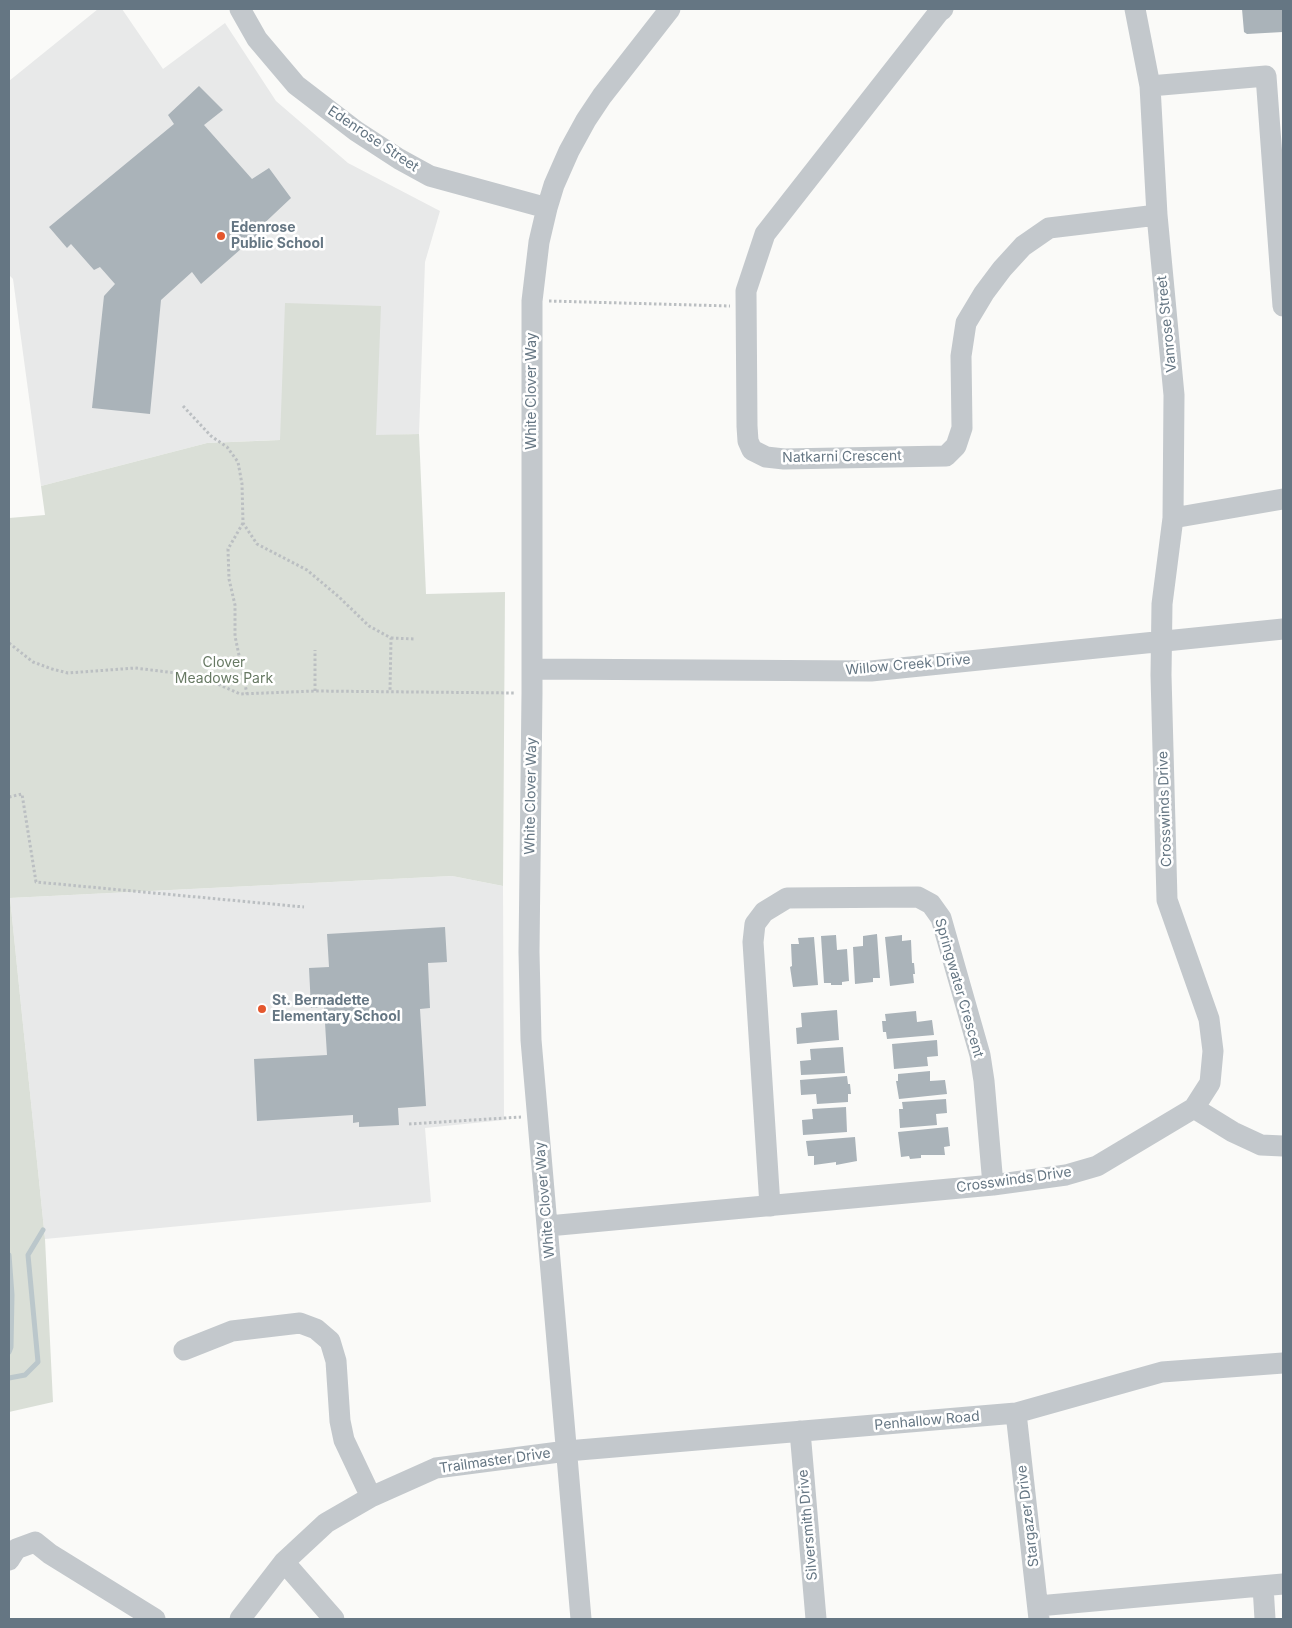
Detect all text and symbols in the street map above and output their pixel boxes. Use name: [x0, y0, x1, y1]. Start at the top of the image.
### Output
street label: Edenrose Street: [324, 102, 422, 176]
place label: Edenrose Public School: [231, 220, 324, 252]
marker: Edenrose Public School: [215, 230, 227, 242]
street label: Vanrose Street: [1154, 275, 1180, 373]
street label: White Clover Way: [524, 332, 540, 450]
street label: Natkarni Crescent: [782, 448, 902, 466]
street label: Willow Creek Drive: [845, 651, 971, 679]
park label: Clover Meadows Park: [175, 655, 273, 688]
street label: White Clover Way: [522, 737, 540, 855]
street label: Crosswinds Drive: [1155, 751, 1175, 867]
street label: Springwater Crescent: [931, 916, 987, 1060]
place label: St. Bernadette Elementary School: [272, 993, 401, 1026]
marker: St. Bernadette Elementary School: [256, 1003, 268, 1015]
street label: White Clover Way: [532, 1141, 558, 1259]
street label: Crosswinds Drive: [955, 1164, 1073, 1196]
street label: Penhallow Road: [874, 1408, 980, 1434]
street label: Trailmaster Drive: [438, 1445, 552, 1477]
street label: Stargazer Drive: [1013, 1464, 1043, 1568]
street label: Silversmith Drive: [795, 1469, 821, 1581]

